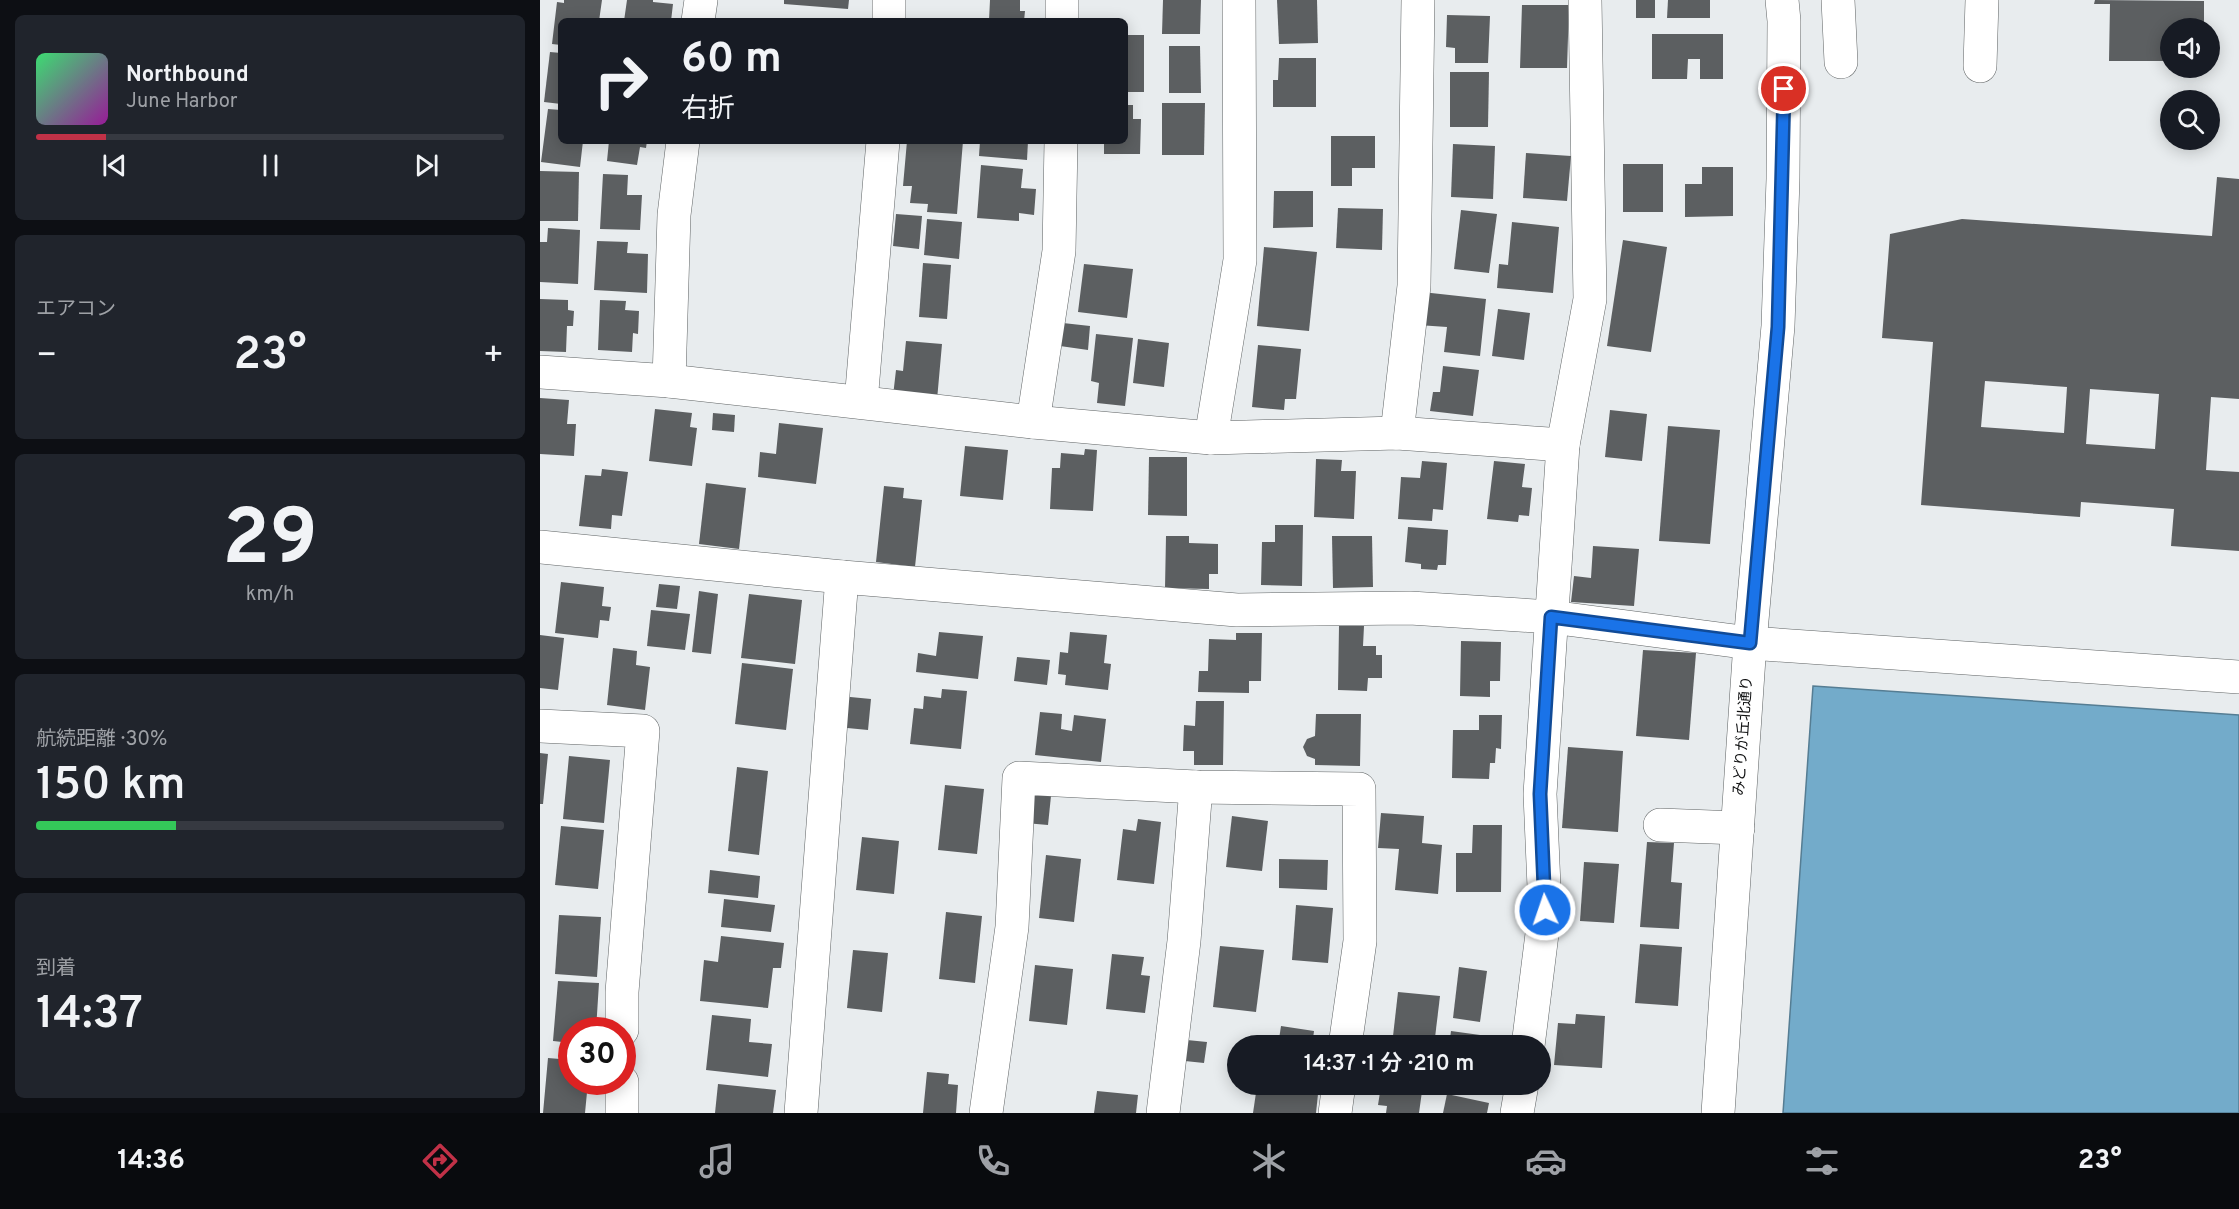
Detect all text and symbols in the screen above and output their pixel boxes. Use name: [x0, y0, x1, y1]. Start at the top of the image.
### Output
map controls: [2160, 18, 2220, 150]
button: sound: [2160, 18, 2220, 78]
text: 60 m: [681, 34, 782, 87]
icon: right: [582, 42, 660, 120]
text: Northbound: [126, 62, 249, 89]
pin: [1758, 63, 1809, 114]
icon: arrive: [1767, 72, 1800, 105]
text: June Harbor: [126, 89, 238, 115]
button: search: [2160, 90, 2220, 150]
text: 右折: [681, 93, 735, 127]
icon: previous: [98, 149, 131, 182]
icon: pause: [254, 149, 287, 182]
icon: next: [410, 149, 443, 182]
text: エアコン: [36, 297, 116, 323]
text: 23°: [233, 328, 307, 385]
text: −: [36, 336, 57, 378]
text: +: [483, 336, 504, 378]
text: 29: [222, 493, 318, 592]
text: km/h: [246, 582, 294, 608]
street label: みどりが丘北通り: [1729, 675, 1758, 797]
text: 航続距離 · 30%: [36, 727, 167, 753]
text: 150 km: [36, 758, 185, 815]
position arrow: [1513, 878, 1577, 942]
text: 到着: [36, 956, 76, 982]
text: 14:37: [36, 987, 143, 1044]
speed limit sign: 30: [558, 1017, 636, 1095]
text: 14:37 · 1 分 · 210 m: [1304, 1051, 1474, 1078]
icon: directions: [419, 1140, 461, 1182]
icon: music: [696, 1140, 738, 1182]
icon: phone: [972, 1140, 1014, 1182]
icon: climate: [1248, 1140, 1290, 1182]
icon: car: [1525, 1140, 1567, 1182]
icon: filters: [1801, 1140, 1843, 1182]
text: 14:36: [117, 1144, 185, 1178]
text: 23°: [2078, 1144, 2122, 1178]

